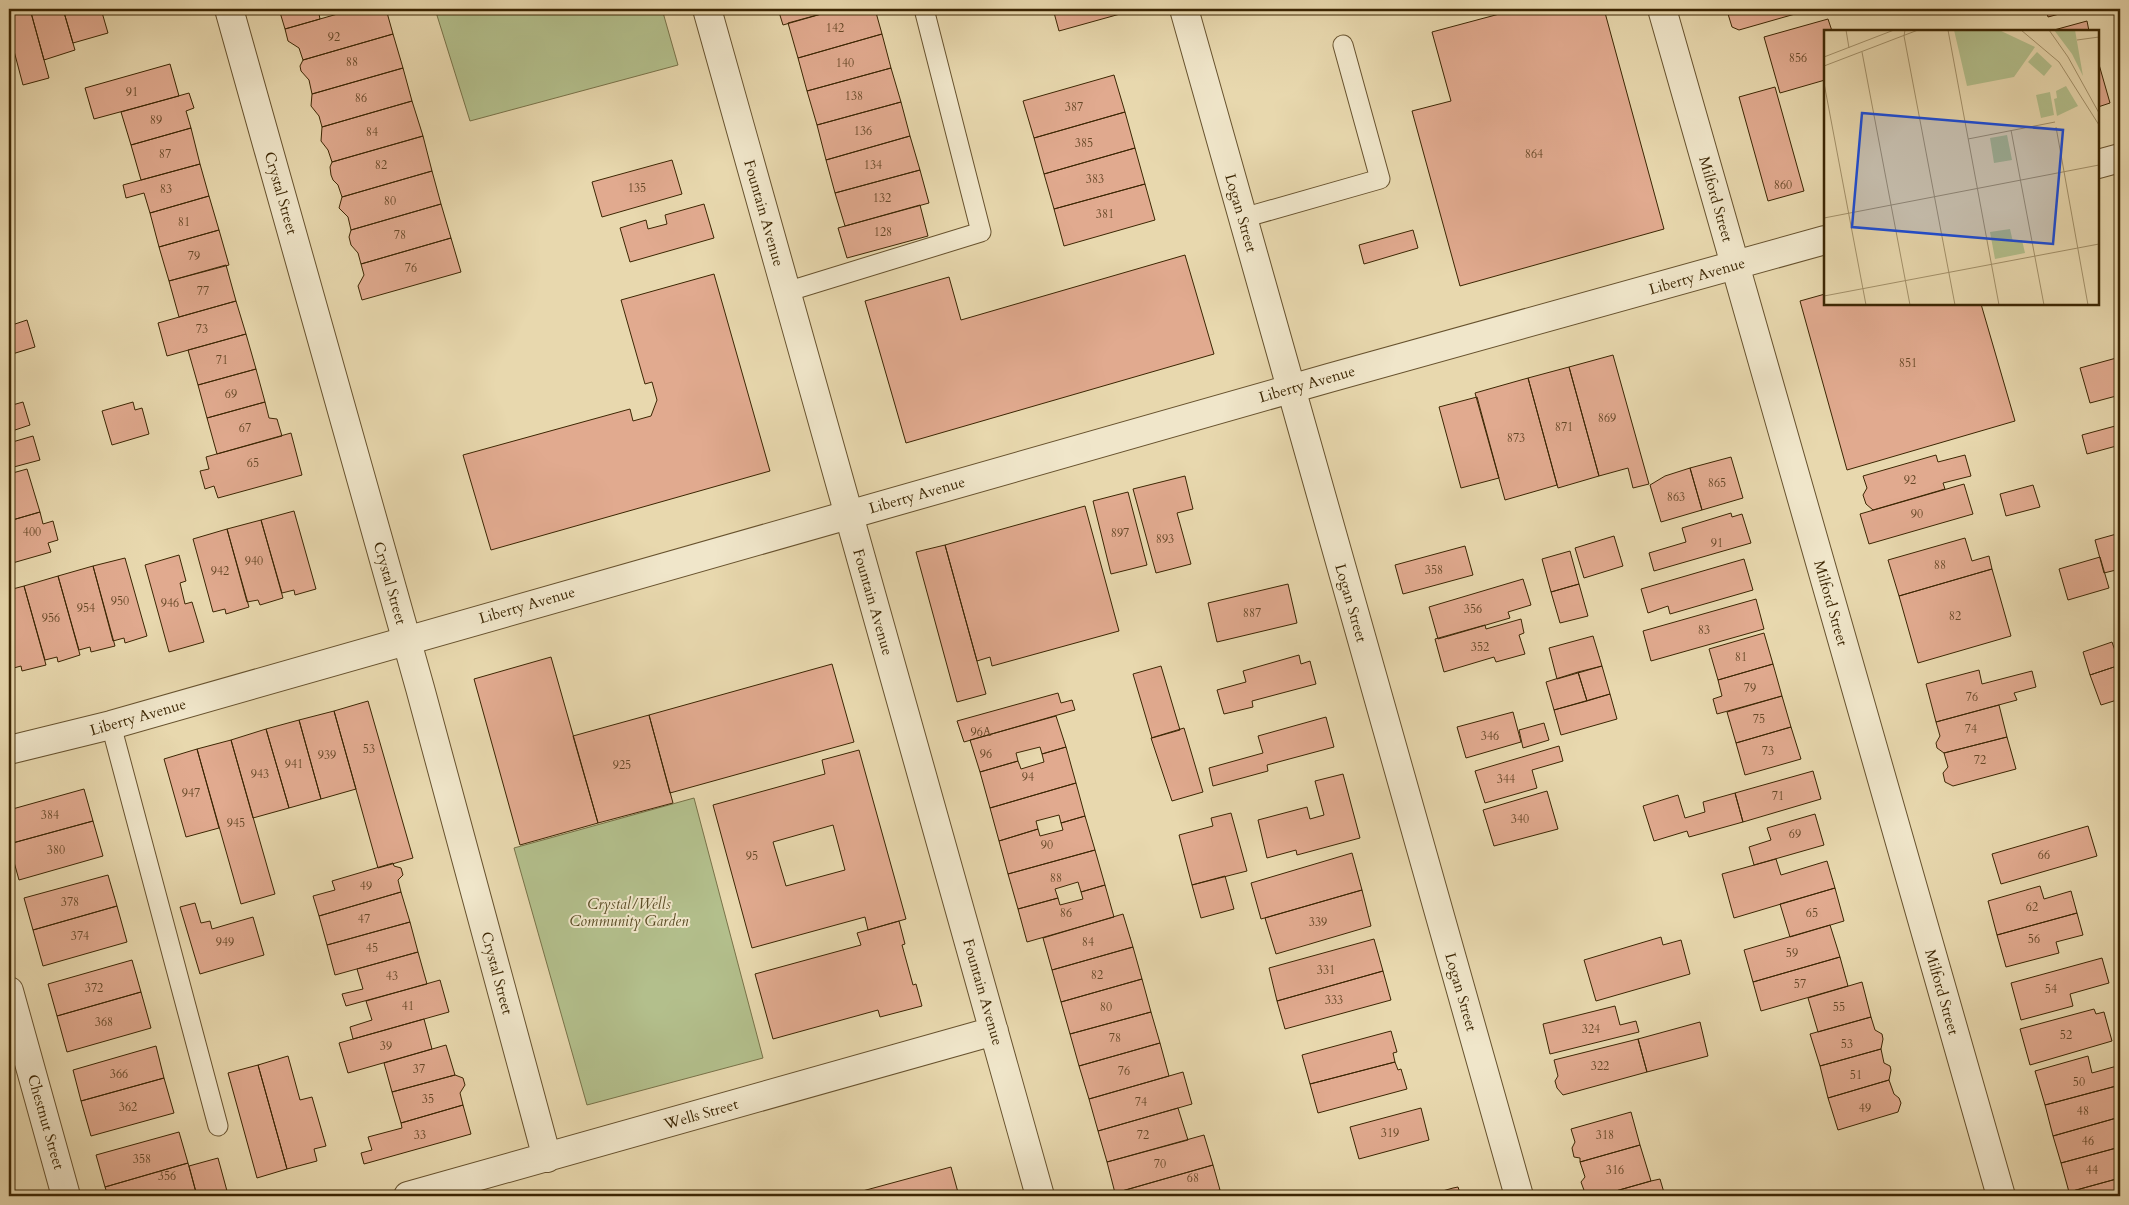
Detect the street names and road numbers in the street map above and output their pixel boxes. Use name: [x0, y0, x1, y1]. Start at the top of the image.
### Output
street label: Crystal Street: [260, 149, 302, 237]
street label: Milford Street: [1694, 154, 1738, 244]
street label: Fountain Avenue: [739, 157, 789, 269]
street label: Logan Street: [1220, 171, 1262, 255]
street label: Liberty Avenue: [1647, 253, 1747, 299]
street label: Liberty Avenue: [1257, 361, 1357, 407]
street label: Liberty Avenue: [867, 472, 967, 518]
street label: Crystal Street: [369, 539, 411, 627]
street label: Fountain Avenue: [848, 546, 898, 658]
street label: Milford Street: [1809, 558, 1853, 648]
street label: Logan Street: [1330, 561, 1372, 645]
street label: Liberty Avenue: [477, 582, 577, 628]
street label: Liberty Avenue: [88, 694, 188, 740]
street label: Crystal Street: [476, 929, 518, 1017]
street label: Fountain Avenue: [958, 936, 1008, 1048]
street label: Milford Street: [1920, 947, 1964, 1037]
street label: Logan Street: [1440, 950, 1482, 1034]
street label: Chestnut Street: [23, 1072, 69, 1172]
street label: Wells Street: [661, 1094, 741, 1134]

